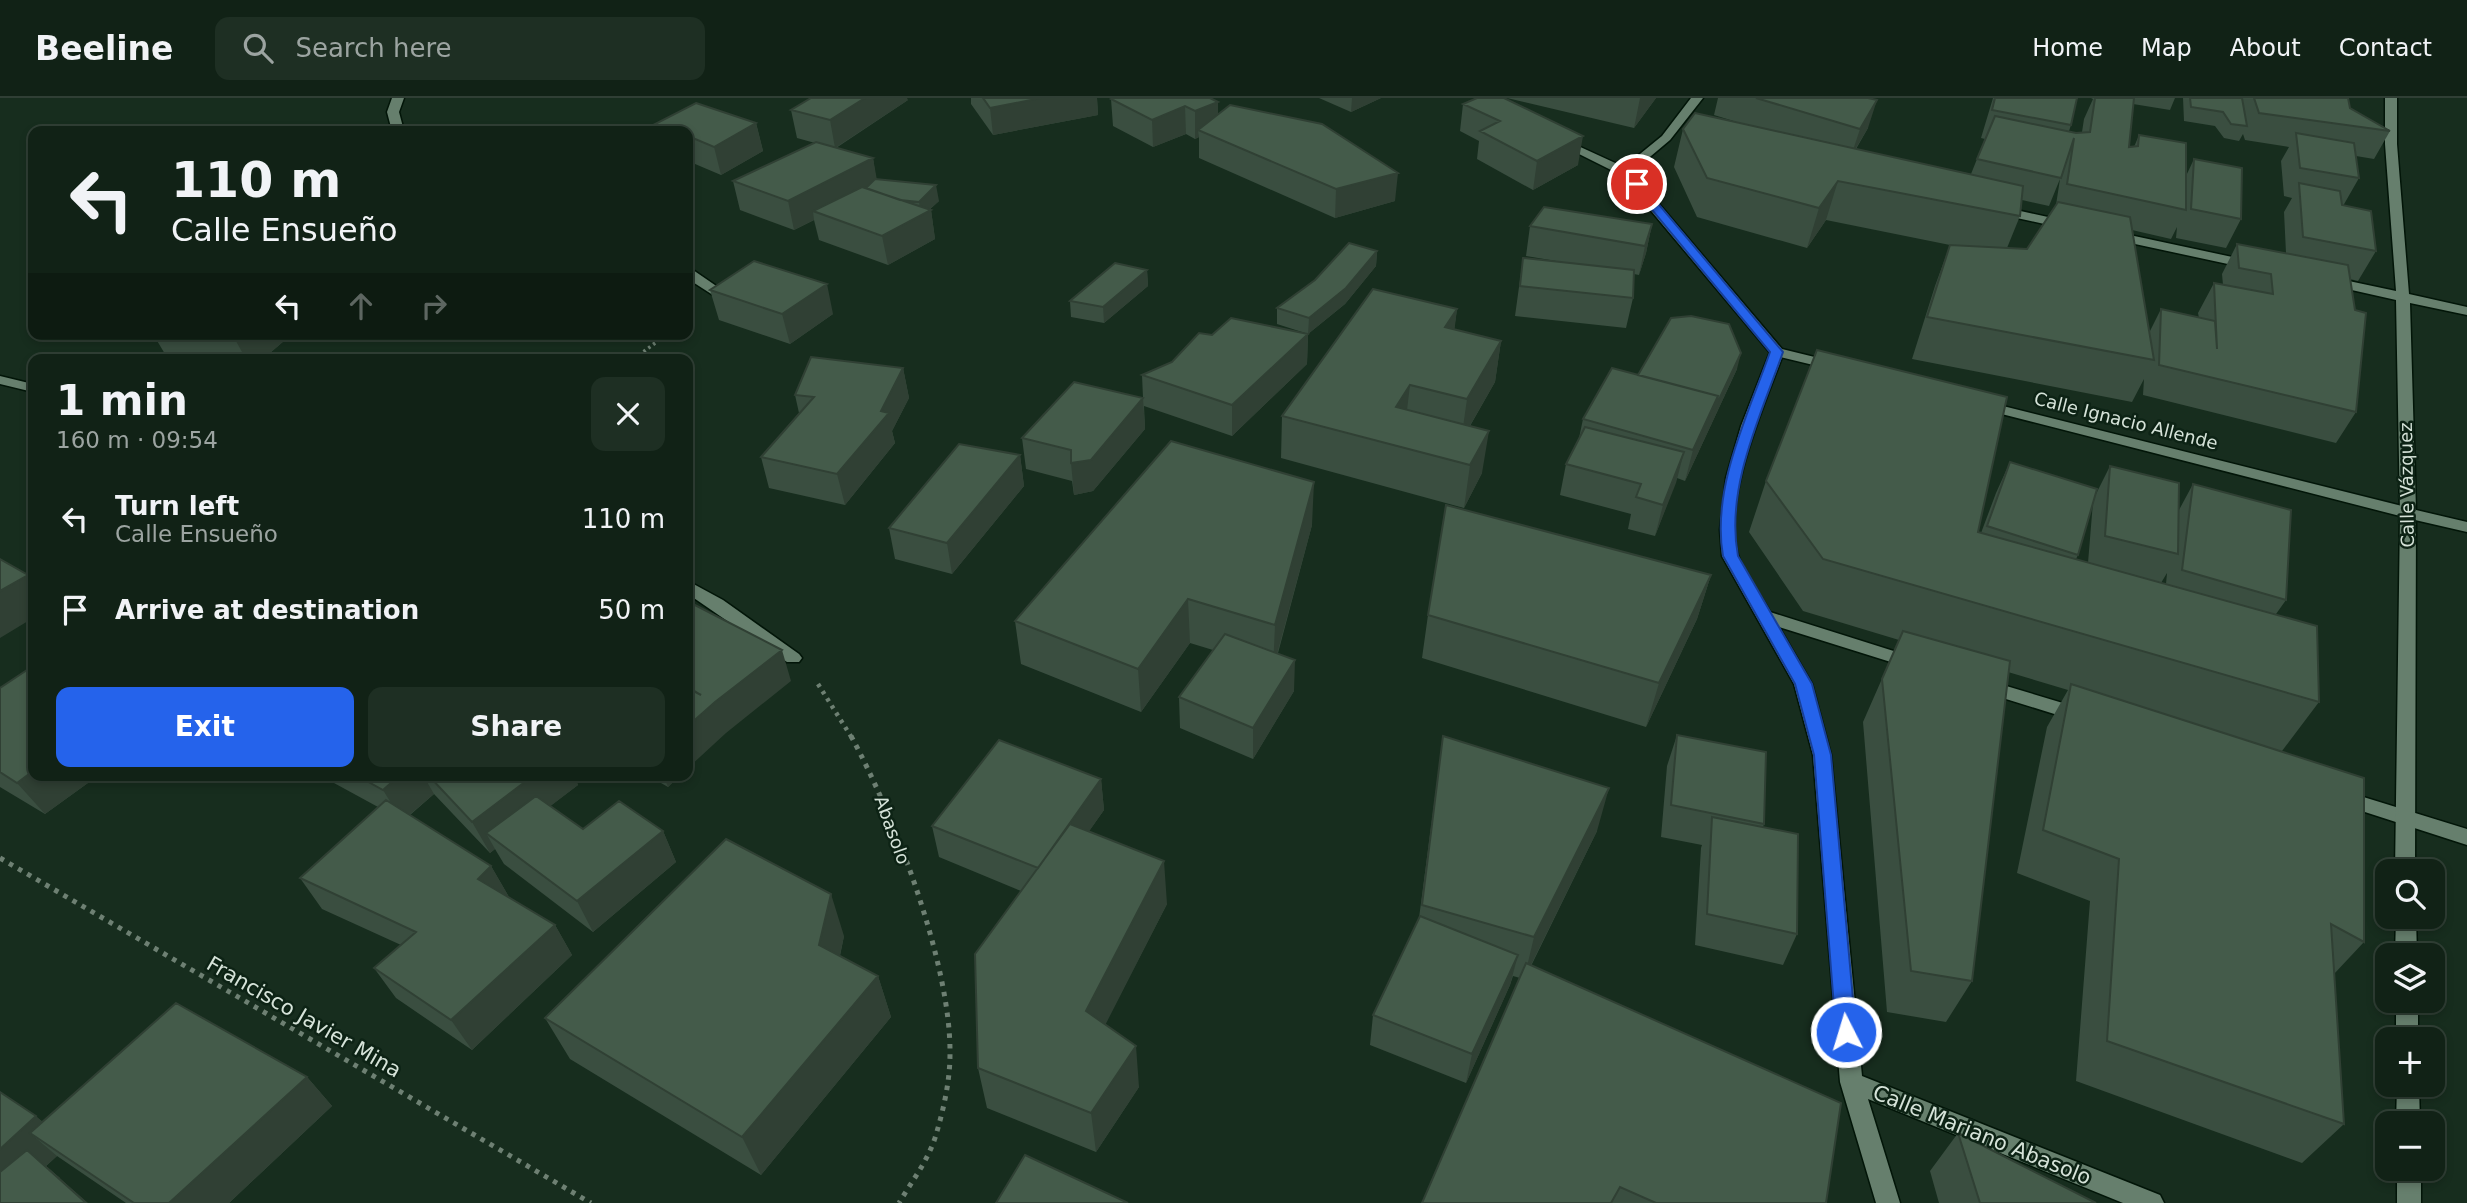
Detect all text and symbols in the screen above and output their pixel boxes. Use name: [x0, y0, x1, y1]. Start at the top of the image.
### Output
search box: [215, 17, 705, 80]
text: Beeline: [35, 29, 173, 68]
icon: search: [239, 29, 277, 67]
text: Search here: [295, 33, 452, 63]
text: Home: [2032, 34, 2103, 62]
text: Map: [2141, 34, 2192, 62]
text: About: [2230, 34, 2301, 62]
text: Contact: [2339, 34, 2432, 62]
text: 110 m: [171, 152, 341, 209]
icon: left: [56, 154, 147, 245]
pin: [1607, 154, 1667, 214]
icon: arrive: [1618, 165, 1656, 203]
text: Calle Ensueño: [171, 211, 398, 249]
icon: left: [269, 287, 307, 325]
icon: ahead: [342, 287, 380, 325]
icon: right: [415, 287, 453, 325]
text: 1 min: [56, 376, 188, 425]
button: close: [591, 377, 665, 451]
street label: Calle Ignacio Allende: [2032, 388, 2220, 454]
street label: Calle Vázquez: [2395, 422, 2418, 548]
text: 160 m · 09:54: [56, 427, 218, 453]
text: Turn left: [115, 491, 239, 521]
icon: left: [56, 500, 94, 538]
text: 110 m: [582, 504, 665, 534]
text: Calle Ensueño: [115, 521, 278, 547]
icon: arrive: [56, 591, 94, 629]
text: Arrive at destination: [115, 595, 419, 625]
text: 50 m: [598, 595, 665, 625]
button: Exit: [56, 687, 354, 767]
button: Share: [368, 687, 665, 767]
street label: Abasolo: [870, 793, 915, 867]
map controls: [2375, 859, 2445, 1181]
button: search: [2375, 859, 2445, 929]
button: layers: [2375, 943, 2445, 1013]
street label: Francisco Javier Mina: [203, 951, 405, 1083]
position arrow: [1809, 995, 1883, 1069]
button: +: [2375, 1027, 2445, 1097]
street label: Calle Mariano Abasolo: [1869, 1080, 2095, 1190]
button: −: [2375, 1111, 2445, 1181]

